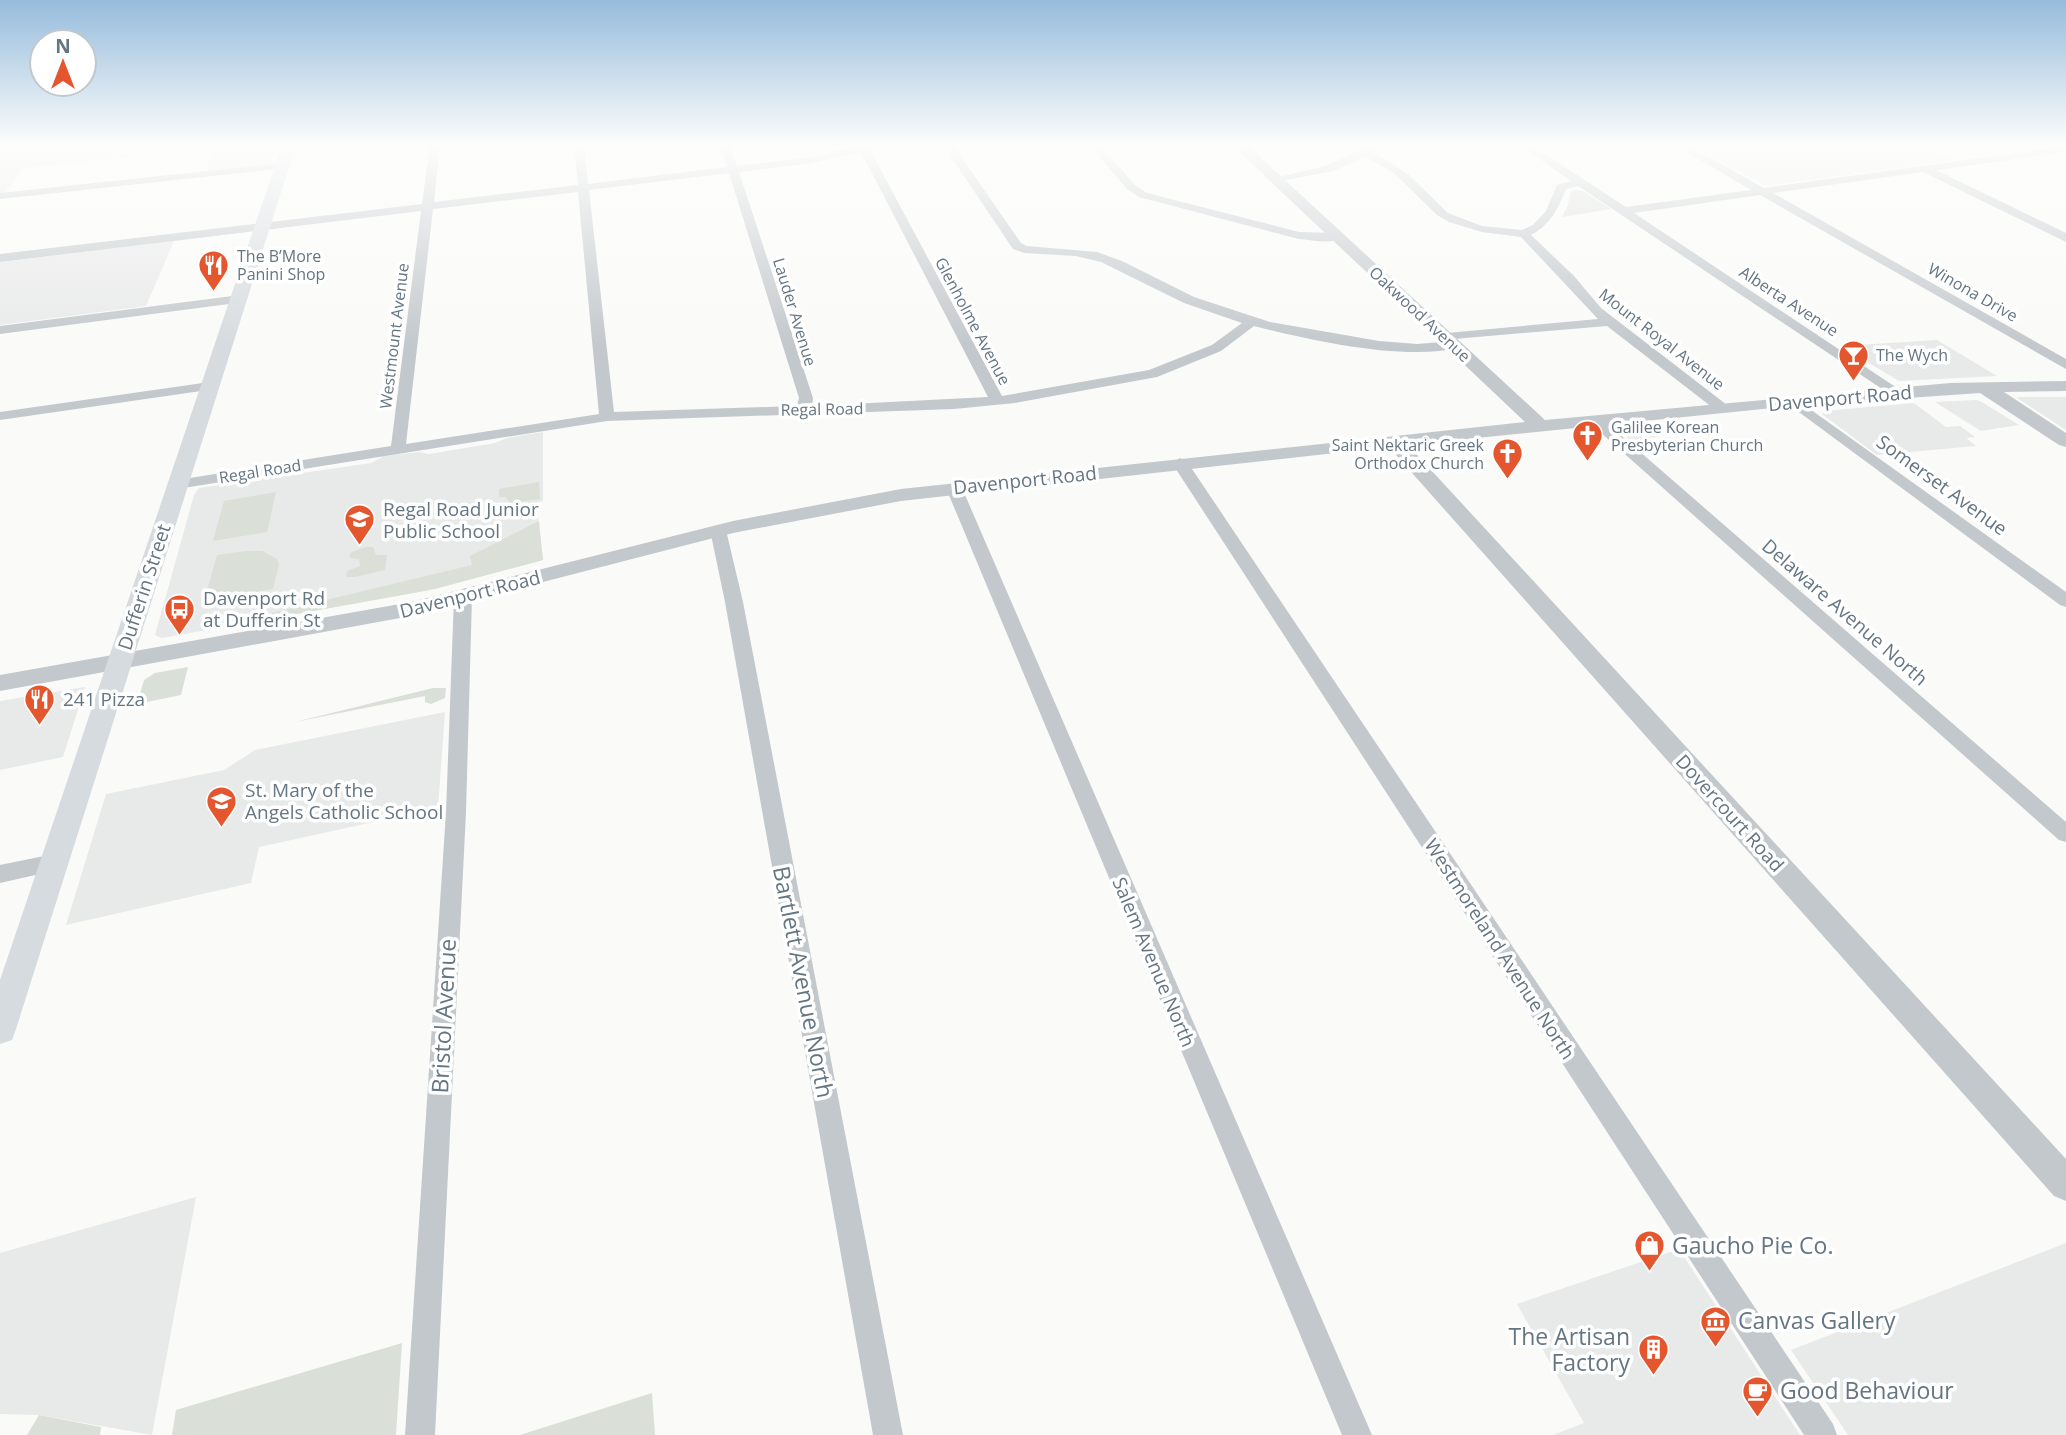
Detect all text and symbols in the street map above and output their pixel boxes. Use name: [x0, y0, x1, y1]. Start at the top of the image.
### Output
north arrow: [28, 28, 98, 98]
text: N: [55, 33, 71, 59]
place label: The B’More Panini Shop: [237, 245, 325, 285]
restaurant icon: The B’More Panini Shop: [197, 248, 231, 292]
street label: Glenholme Avenue: [930, 253, 1016, 389]
street label: Lauder Avenue: [768, 255, 822, 369]
street label: Winona Drive: [1924, 257, 2022, 327]
street label: Oakwood Avenue: [1365, 261, 1475, 367]
street label: Alberta Avenue: [1735, 261, 1843, 341]
street label: Westmount Avenue: [374, 262, 414, 410]
street label: Mount Royal Avenue: [1595, 283, 1729, 395]
bar icon: The Wych: [1836, 338, 1870, 382]
place label: The Wych: [1876, 344, 1948, 366]
street label: Davenport Road: [1767, 379, 1913, 417]
street label: Regal Road: [780, 397, 864, 421]
place label: Galilee Korean Presbyterian Church: [1611, 416, 1763, 456]
church icon: Galilee Korean Presbyterian Church: [1571, 419, 1605, 463]
street label: Somerset Avenue: [1871, 429, 2013, 541]
place label: Saint Nektaric Greek Orthodox Church: [1332, 434, 1485, 474]
church icon: Saint Nektaric Greek Orthodox Church: [1490, 437, 1524, 481]
street label: Regal Road: [217, 454, 303, 488]
street label: Davenport Road: [952, 460, 1098, 500]
place label: Regal Road Junior Public School: [383, 496, 539, 544]
school or university icon: Regal Road Junior Public School: [343, 503, 377, 547]
street label: Dufferin Street: [111, 520, 177, 653]
street label: Delaware Avenue North: [1757, 533, 1933, 691]
street label: Davenport Road: [397, 564, 543, 624]
place label: Davenport Rd at Dufferin St: [203, 585, 325, 633]
bus stop icon: Davenport Rd at Dufferin St: [163, 592, 197, 636]
restaurant icon: 241 Pizza: [23, 682, 57, 726]
place label: 241 Pizza: [63, 686, 145, 712]
street label: Dovercourt Road: [1670, 749, 1790, 877]
place label: St. Mary of the Angels Catholic School: [245, 777, 443, 825]
school or university icon: St. Mary of the Angels Catholic School: [205, 784, 239, 828]
street label: Westmoreland Avenue North: [1419, 834, 1581, 1064]
street label: Bartlett Avenue North: [766, 863, 842, 1100]
street label: Salem Avenue North: [1106, 873, 1202, 1051]
street label: Bristol Avenue: [423, 938, 463, 1094]
shop icon: Gaucho Pie Co.: [1632, 1229, 1666, 1273]
place label: Gaucho Pie Co.: [1672, 1229, 1833, 1261]
museum icon: Canvas Gallery: [1698, 1304, 1732, 1348]
place label: Canvas Gallery: [1738, 1304, 1896, 1336]
place label: The Artisan Factory: [1509, 1320, 1630, 1378]
building icon: The Artisan Factory: [1636, 1333, 1670, 1377]
cafe icon: Good Behaviour: [1740, 1374, 1774, 1418]
place label: Good Behaviour: [1780, 1374, 1954, 1406]

